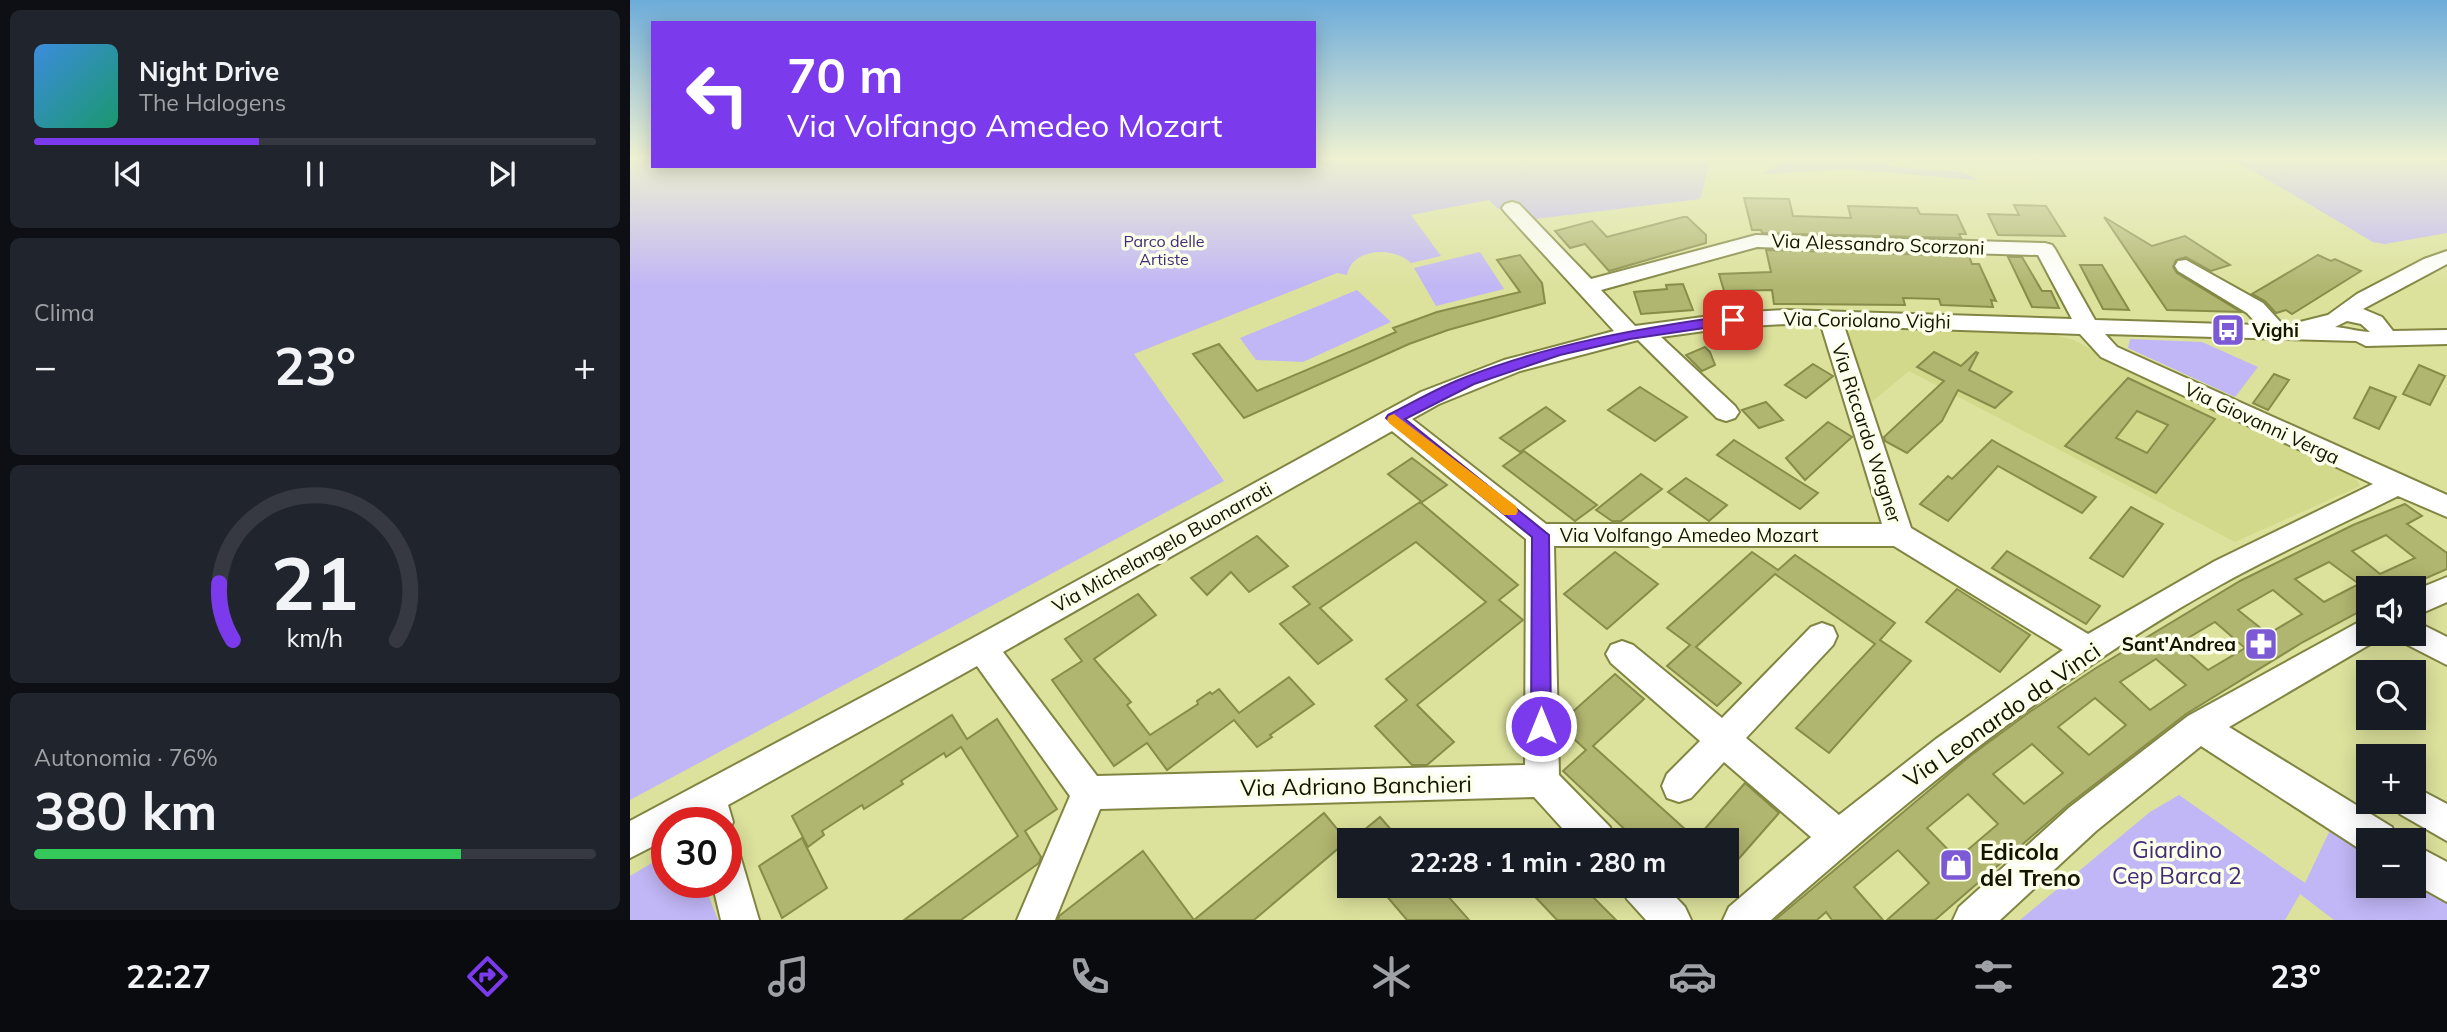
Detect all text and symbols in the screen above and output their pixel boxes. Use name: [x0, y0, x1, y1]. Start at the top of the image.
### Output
text: 70 m: [787, 44, 903, 105]
icon: left: [672, 49, 763, 140]
text: Night Drive: [139, 55, 279, 88]
text: The Halogens: [139, 88, 286, 117]
text: Via Volfango Amedeo Mozart: [787, 105, 1222, 145]
icon: previous: [109, 155, 147, 193]
icon: pause: [296, 155, 334, 193]
icon: next: [483, 155, 521, 193]
street label: Via Alessandro Scorzoni: [1771, 228, 1985, 260]
park label: Parco delle Artiste: [1123, 231, 1205, 269]
pin: [1703, 290, 1763, 350]
text: Clima: [34, 298, 95, 327]
icon: arrive: [1714, 301, 1752, 339]
street label: Via Coriolano Vighi: [1783, 307, 1951, 333]
bus stop icon: Vighi: [2209, 311, 2247, 349]
place label: Vighi: [2251, 318, 2299, 342]
text: 23°: [274, 333, 356, 398]
street label: Via Riccardo Wagner: [1827, 340, 1907, 526]
text: −: [34, 342, 57, 390]
text: +: [573, 342, 596, 390]
street label: Via Giovanni Verga: [2181, 377, 2343, 469]
street label: Via Michelangelo Buonarroti: [1048, 476, 1276, 618]
street label: Via Volfango Amedeo Mozart: [1560, 523, 1819, 547]
text: 21: [271, 537, 359, 628]
map controls: [2356, 576, 2426, 898]
button: sound: [2356, 576, 2426, 646]
text: km/h: [287, 622, 343, 653]
pharmacy icon: Sant'Andrea: [2242, 625, 2280, 663]
place label: Sant'Andrea: [2122, 632, 2236, 656]
street label: Via Leonardo da Vinci: [1898, 636, 2106, 793]
button: search: [2356, 660, 2426, 730]
position arrow: [1504, 689, 1578, 763]
text: Autonomia · 76%: [34, 743, 218, 772]
button: +: [2356, 744, 2426, 814]
street label: Via Adriano Banchieri: [1240, 769, 1472, 802]
text: 380 km: [34, 778, 217, 843]
speed limit sign: 30: [651, 807, 742, 898]
button: −: [2356, 828, 2426, 898]
park label: Giardino Cep Barca 2: [2112, 835, 2242, 890]
place label: Edicola del Treno: [1980, 837, 2081, 892]
text: 22:28 · 1 min · 280 m: [1410, 846, 1666, 879]
shop icon: Edicola del Treno: [1937, 846, 1975, 884]
icon: directions: [463, 952, 512, 1001]
icon: music: [764, 952, 813, 1001]
icon: phone: [1065, 952, 1114, 1001]
icon: climate: [1367, 952, 1416, 1001]
icon: car: [1668, 952, 1717, 1001]
icon: filters: [1969, 952, 2018, 1001]
text: 22:27: [126, 956, 211, 996]
text: 23°: [2270, 956, 2321, 996]

